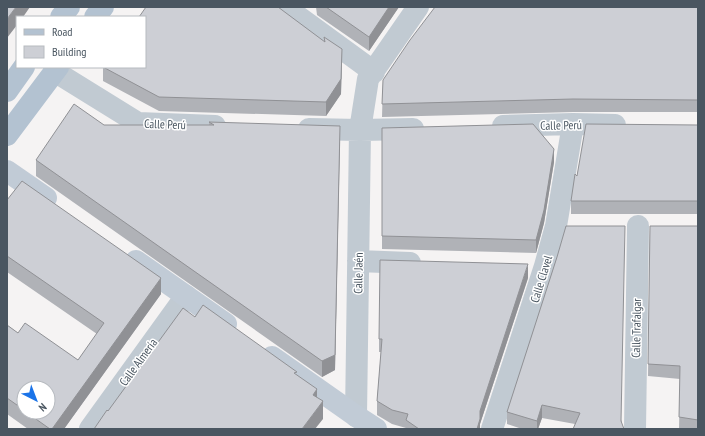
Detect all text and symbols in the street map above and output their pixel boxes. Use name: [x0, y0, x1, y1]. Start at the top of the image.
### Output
legend: [16, 16, 146, 68]
text: Road: [52, 24, 72, 39]
text: Building: [52, 44, 87, 59]
street label: Calle Perú: [144, 116, 186, 132]
street label: Calle Perú: [540, 117, 582, 133]
street label: Calle Jaén: [350, 252, 366, 294]
street label: Calle Clavel: [527, 253, 555, 304]
street label: Calle Trafalgar: [628, 298, 644, 358]
street label: Calle Almería: [116, 335, 160, 389]
north arrow: [16, 380, 56, 420]
text: N: [36, 400, 50, 415]

